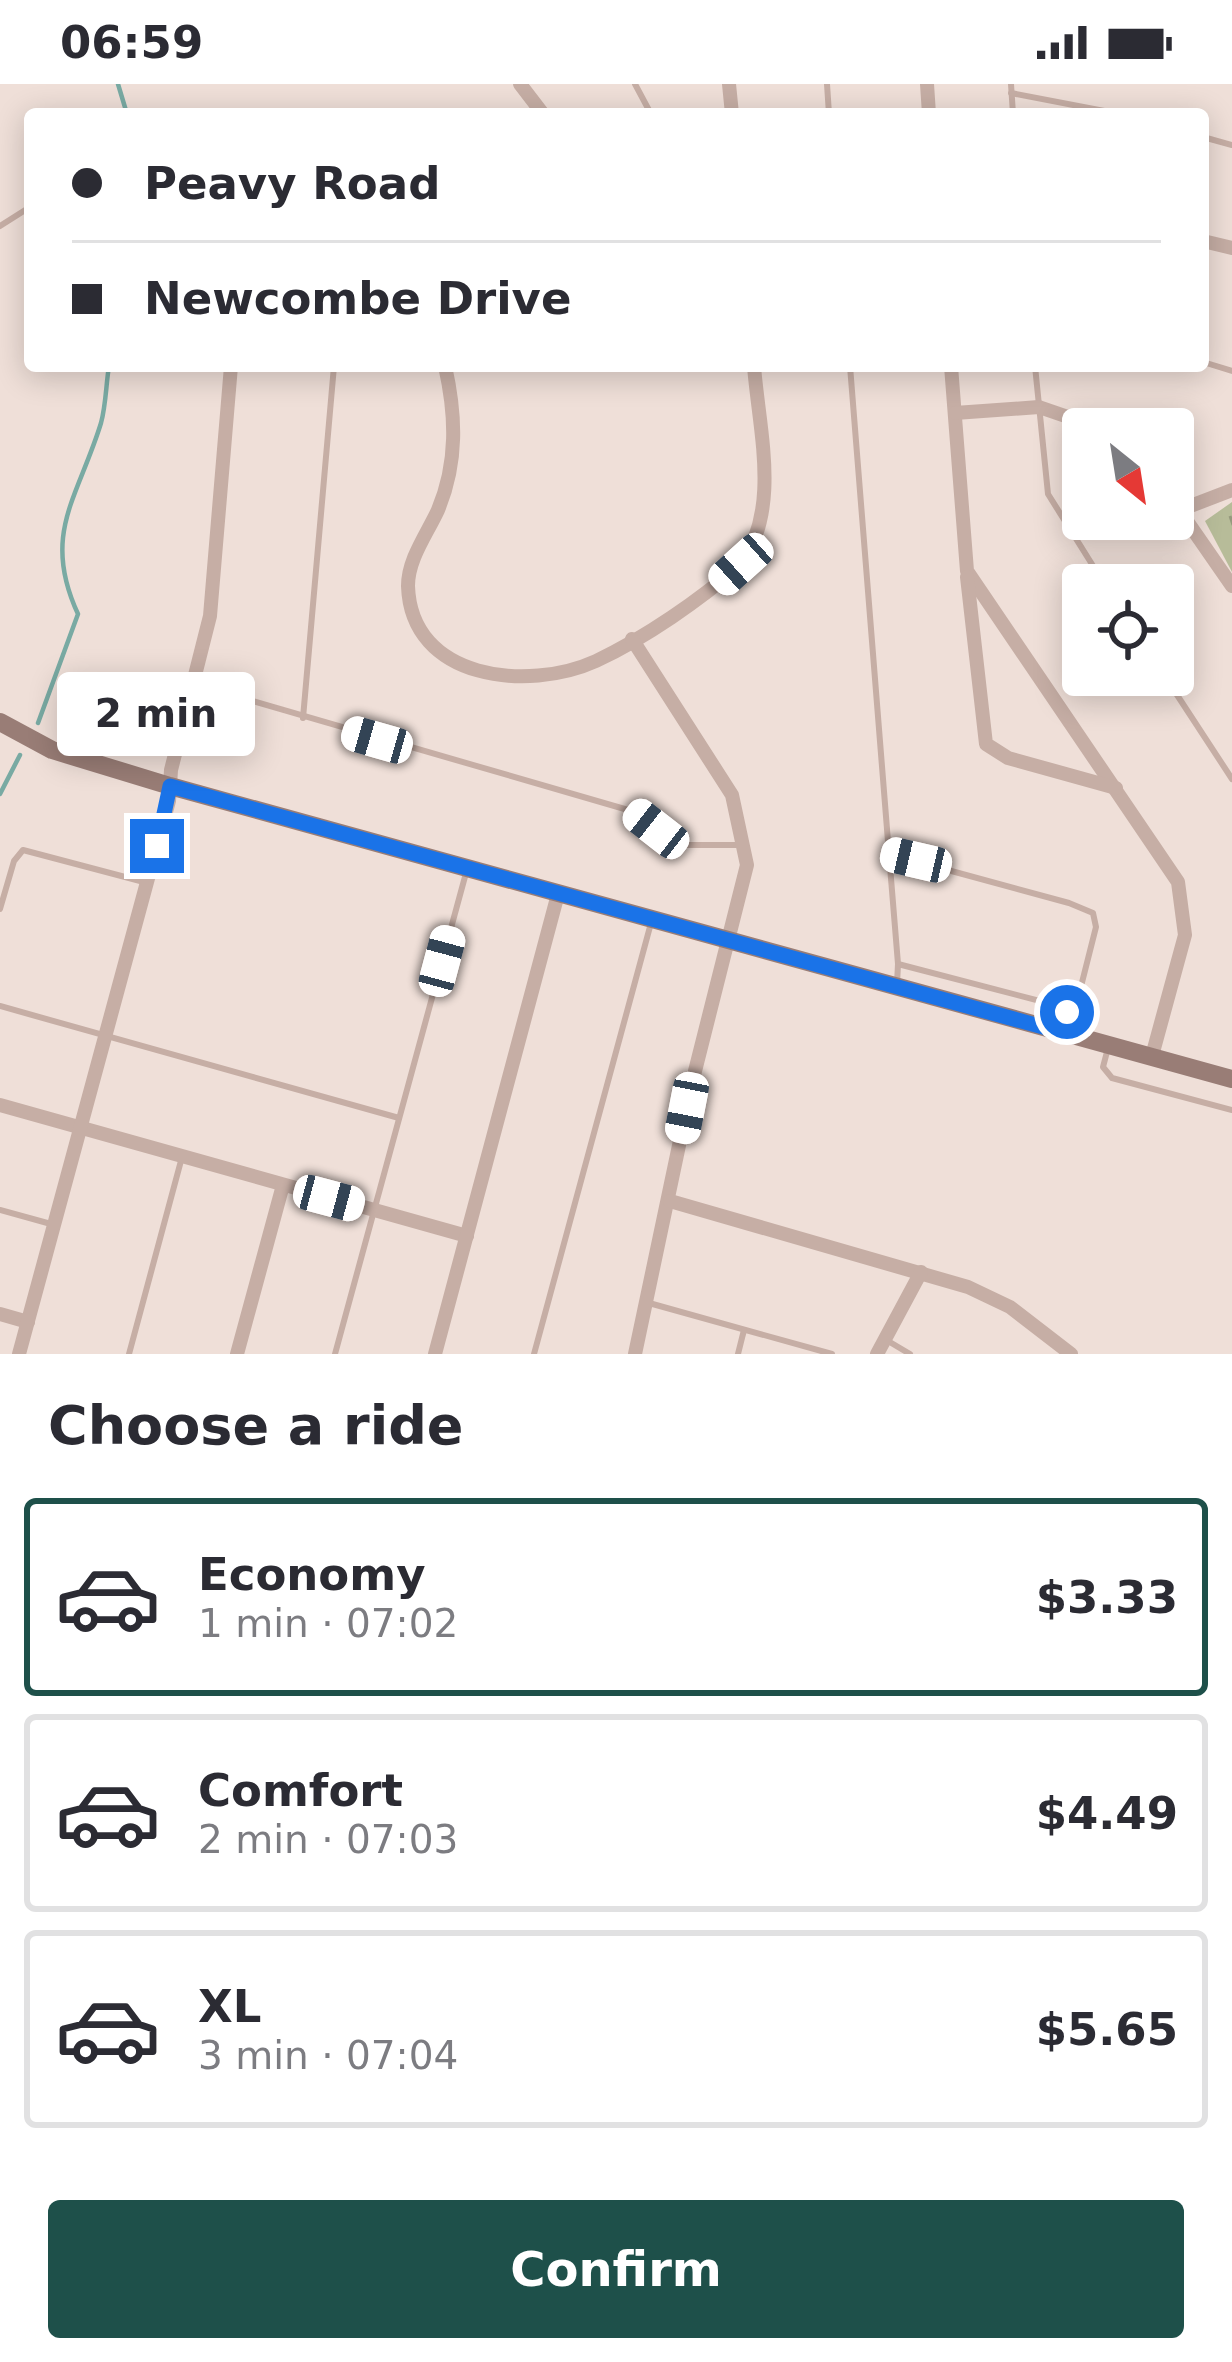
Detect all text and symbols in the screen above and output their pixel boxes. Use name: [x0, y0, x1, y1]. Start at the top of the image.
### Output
text: 06:59: [60, 16, 203, 69]
text: Peavy Road: [144, 157, 440, 210]
text: Newcombe Drive: [144, 272, 571, 325]
north arrow: [1062, 408, 1194, 540]
map controls: [1062, 408, 1194, 696]
car: [702, 527, 780, 601]
button: locate: [1062, 564, 1194, 696]
callout: 2 min: [58, 672, 256, 756]
text: 2 min: [95, 691, 217, 736]
car: [337, 713, 417, 767]
car: [617, 793, 695, 865]
route end: [130, 819, 184, 873]
car: [877, 834, 955, 886]
car: [415, 922, 469, 1000]
route start: [1040, 985, 1094, 1039]
car: [662, 1069, 712, 1147]
car: [290, 1171, 368, 1225]
text: Choose a ride: [48, 1394, 464, 1457]
icon: car: [54, 1543, 162, 1651]
text: Economy: [198, 1548, 426, 1601]
text: $3.33: [1036, 1571, 1178, 1624]
text: 1 min · 07:02: [198, 1601, 458, 1646]
icon: car: [54, 1759, 162, 1867]
text: Comfort: [198, 1764, 403, 1817]
text: $4.49: [1036, 1787, 1178, 1840]
text: 2 min · 07:03: [198, 1817, 458, 1862]
icon: car: [54, 1975, 162, 2083]
text: XL: [198, 1980, 261, 2033]
text: $5.65: [1036, 2003, 1178, 2056]
text: 3 min · 07:04: [198, 2033, 458, 2078]
button: Confirm: [48, 2200, 1184, 2338]

